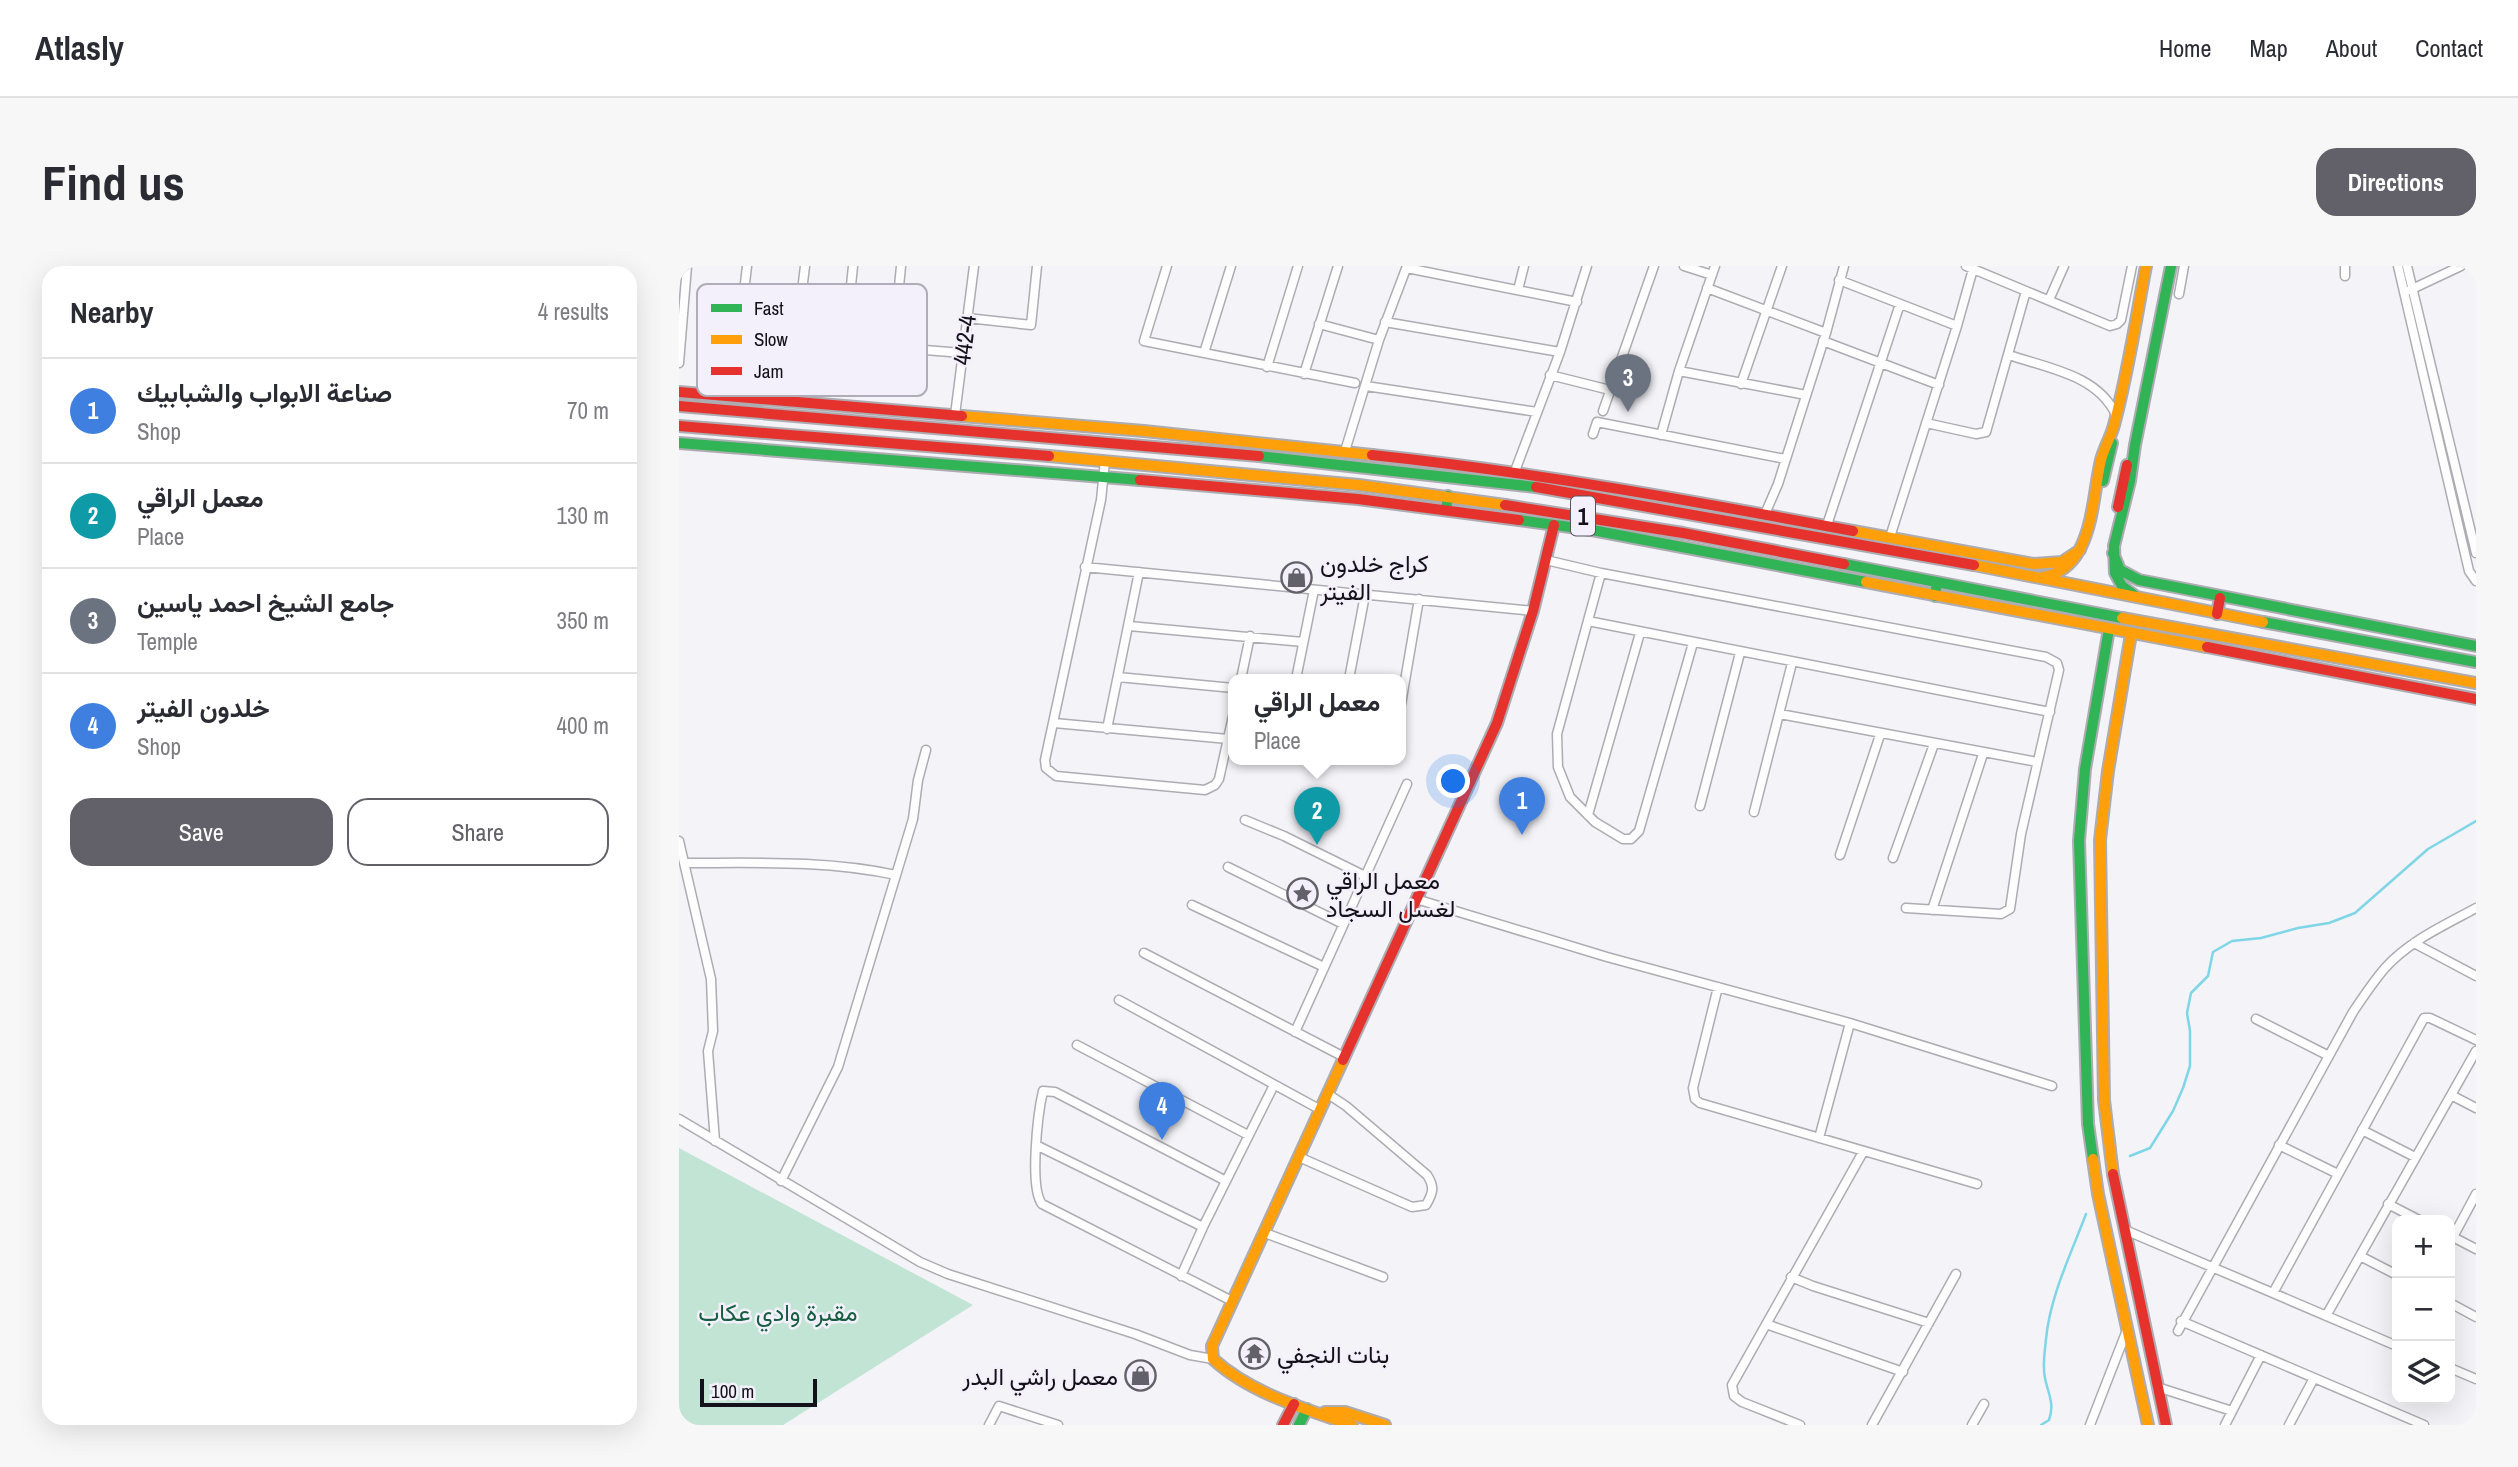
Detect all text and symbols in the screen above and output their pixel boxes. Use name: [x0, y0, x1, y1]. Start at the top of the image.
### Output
text: Atlasly: [35, 26, 124, 70]
text: Home: [2159, 32, 2211, 64]
text: Map: [2249, 32, 2288, 64]
text: About: [2326, 32, 2377, 64]
text: Contact: [2415, 32, 2483, 64]
button: Directions: [2316, 148, 2476, 216]
text: Find us: [42, 149, 185, 215]
legend: [697, 284, 927, 396]
text: Nearby: [70, 292, 153, 332]
text: Fast: [754, 295, 784, 321]
text: 4 results: [538, 296, 609, 327]
street label: 442-4: [945, 313, 983, 367]
text: Slow: [754, 326, 789, 352]
pin: 3: [1605, 354, 1651, 412]
text: Jam: [754, 358, 783, 384]
text: صناعة الابواب والشبابيك: [137, 375, 392, 410]
text: 1: [88, 395, 98, 426]
text: 70 m: [567, 395, 609, 426]
text: Shop: [137, 416, 181, 447]
text: معمل الراقي: [137, 480, 264, 515]
road number: 1: [1571, 496, 1595, 536]
text: 2: [88, 500, 98, 531]
text: 130 m: [557, 500, 609, 531]
text: Place: [137, 521, 184, 552]
place label: كراج خلدون الفيتر: [1319, 547, 1429, 607]
shop icon: كراج خلدون الفيتر: [1280, 560, 1314, 594]
text: جامع الشيخ احمد ياسين: [137, 585, 394, 620]
text: 3: [88, 605, 98, 636]
text: 350 m: [557, 605, 609, 636]
text: Temple: [137, 626, 198, 657]
popup: [1228, 674, 1406, 765]
text: معمل الراقي: [1254, 684, 1380, 719]
text: خلدون الفيتر: [137, 690, 270, 725]
text: 4: [88, 710, 98, 741]
text: 400 m: [557, 710, 609, 741]
text: Place: [1254, 725, 1301, 756]
text: Shop: [137, 731, 181, 762]
your location: [1436, 764, 1470, 798]
pin: 1: [1499, 777, 1545, 835]
pin: 2: [1294, 787, 1340, 845]
button: Save: [70, 798, 333, 866]
button: Share: [347, 798, 609, 866]
place label: معمل الراقي لغسل السجاد: [1326, 864, 1455, 924]
place icon: معمل الراقي لغسل السجاد: [1286, 877, 1320, 911]
pin: 4: [1139, 1082, 1185, 1140]
map controls: [2392, 1215, 2455, 1404]
button: +: [2392, 1215, 2455, 1278]
button: −: [2392, 1278, 2455, 1341]
park label: مقبرة وادي عكاب: [698, 1296, 858, 1332]
temple icon: بنات النجفي: [1237, 1337, 1271, 1371]
place label: بنات النجفي: [1277, 1338, 1389, 1374]
button: layers: [2392, 1341, 2455, 1404]
shop icon: معمل راشي البدر: [1124, 1359, 1158, 1393]
place label: معمل راشي البدر: [961, 1360, 1118, 1396]
scale bar: [700, 1376, 817, 1408]
text: 100 m: [711, 1378, 754, 1404]

